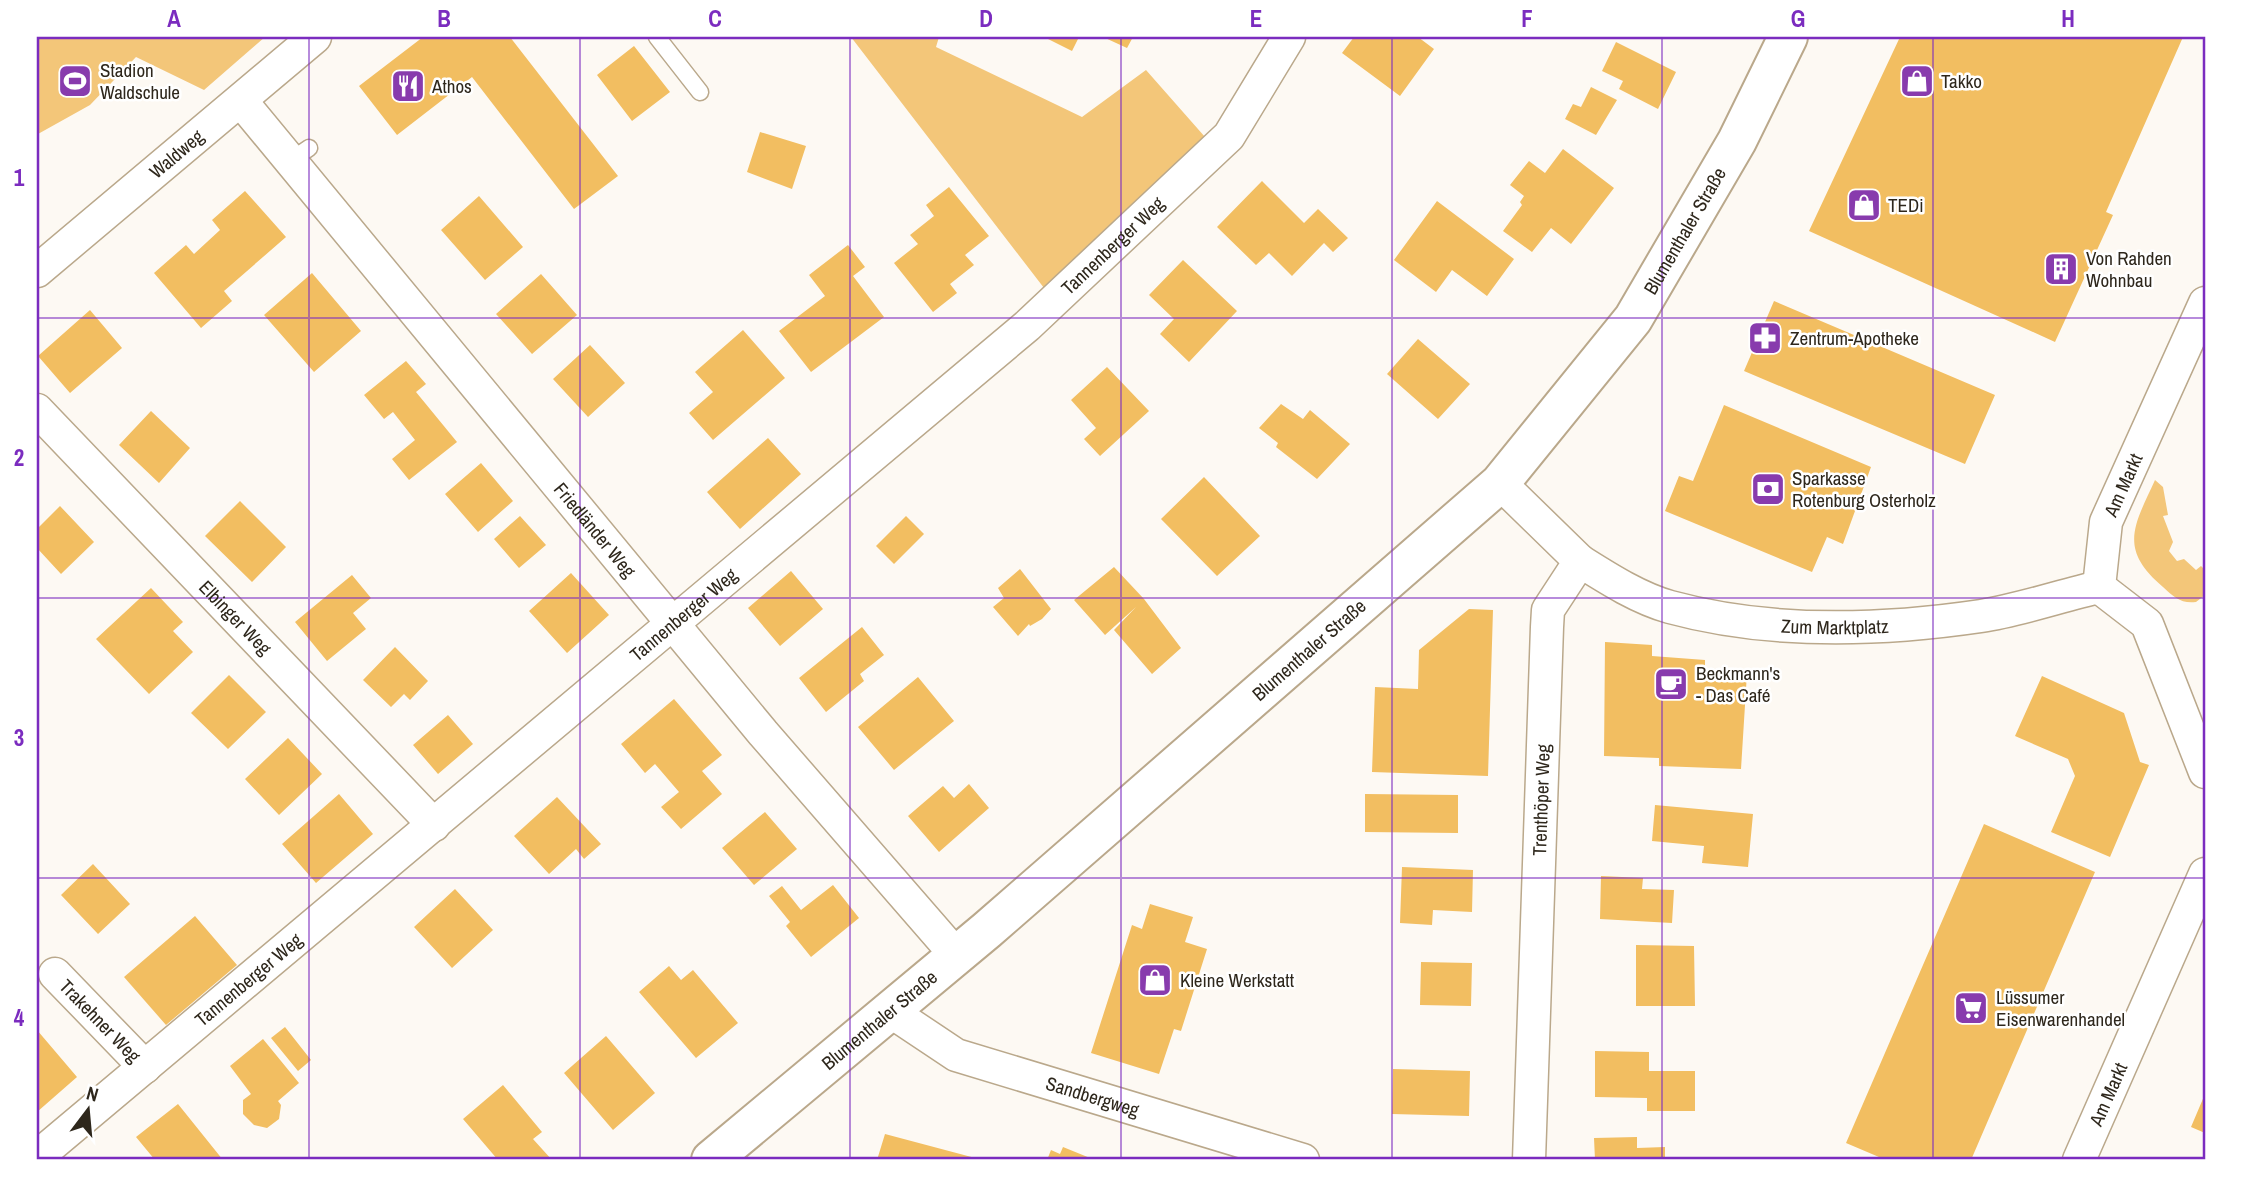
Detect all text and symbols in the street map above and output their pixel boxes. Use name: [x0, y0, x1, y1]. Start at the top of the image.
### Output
text: A: [167, 3, 181, 34]
text: B: [437, 3, 451, 34]
text: C: [708, 3, 722, 34]
text: D: [979, 3, 993, 34]
text: E: [1250, 3, 1262, 34]
text: F: [1521, 3, 1533, 34]
text: G: [1791, 3, 1805, 34]
text: H: [2061, 3, 2075, 34]
place label: Stadion Waldschule: [100, 57, 180, 105]
sports icon: Stadion Waldschule: [56, 62, 94, 100]
shop icon: Takko: [1898, 62, 1936, 100]
restaurant icon: Athos: [389, 67, 427, 105]
place label: Takko: [1941, 68, 1982, 94]
place label: Athos: [431, 73, 472, 99]
street label: Waldweg: [144, 123, 209, 184]
text: 1: [14, 162, 25, 193]
street label: Blumenthaler Straße: [1637, 162, 1732, 299]
shop icon: TEDi: [1845, 186, 1883, 224]
street label: Tannenberger Weg: [1055, 190, 1170, 300]
place label: TEDi: [1888, 192, 1924, 218]
place label: Von Rahden Wohnbau: [2086, 245, 2172, 293]
building icon: Von Rahden Wohnbau: [2042, 250, 2080, 288]
pharmacy icon: Zentrum-Apotheke: [1746, 319, 1784, 357]
place label: Zentrum-Apotheke: [1790, 325, 1919, 351]
text: 2: [14, 442, 24, 473]
street label: Am Markt: [2097, 449, 2149, 522]
place label: Sparkasse Rotenburg Osterholz: [1792, 465, 1936, 513]
bank icon: Sparkasse Rotenburg Osterholz: [1749, 470, 1787, 508]
street label: Friedländer Weg: [548, 477, 642, 583]
street label: Tannenberger Weg: [624, 562, 743, 667]
street label: Elbinger Weg: [193, 574, 278, 661]
street label: Blumenthaler Straße: [1246, 593, 1371, 706]
street label: Zum Marktplatz: [1780, 612, 1890, 640]
place label: Beckmann's - Das Café: [1696, 660, 1781, 708]
cafe icon: Beckmann's - Das Café: [1652, 665, 1690, 703]
text: 3: [14, 722, 24, 753]
street label: Trenthöper Weg: [1526, 743, 1556, 856]
street label: Tannenberger Weg: [189, 927, 308, 1032]
shop icon: Kleine Werkstatt: [1136, 961, 1174, 999]
street label: Blumenthaler Straße: [816, 964, 943, 1076]
place label: Kleine Werkstatt: [1180, 967, 1295, 993]
street label: Trakehner Weg: [54, 973, 147, 1068]
place label: Lüssumer Eisenwarenhandel: [1996, 984, 2125, 1032]
supermarket icon: Lüssumer Eisenwarenhandel: [1952, 989, 1990, 1027]
text: 4: [14, 1002, 25, 1033]
street label: Am Markt: [2082, 1058, 2134, 1131]
street label: Sandbergweg: [1043, 1070, 1143, 1123]
north arrow: [52, 1074, 122, 1144]
text: N: [84, 1080, 102, 1108]

